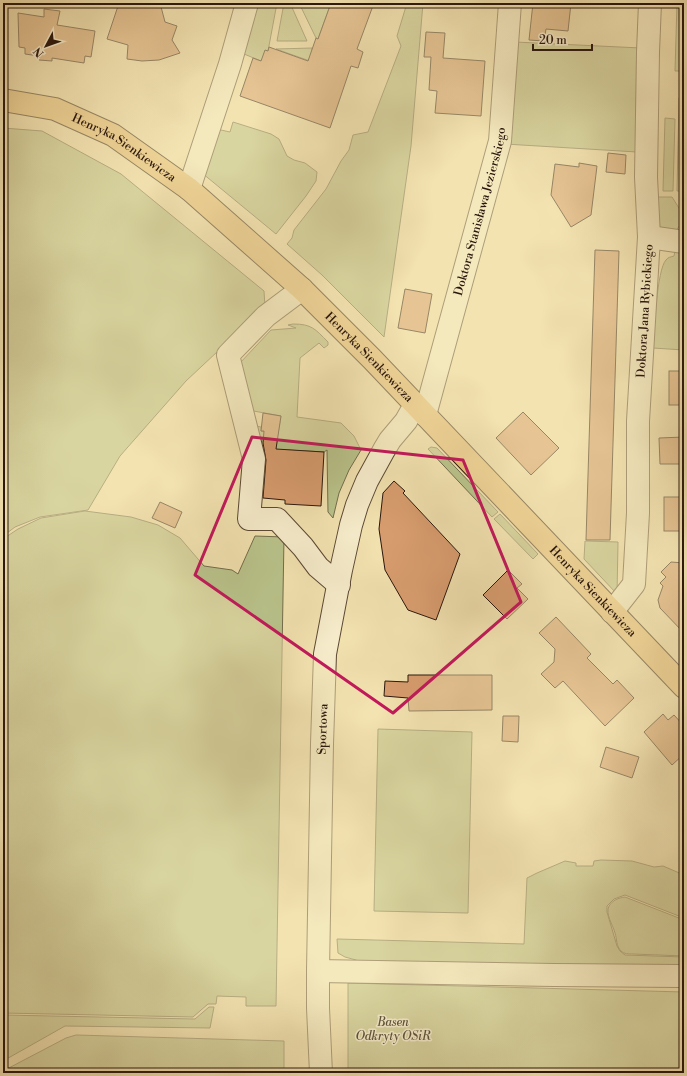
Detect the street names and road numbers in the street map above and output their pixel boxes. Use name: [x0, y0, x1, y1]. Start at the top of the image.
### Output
street label: Henryka Sienkiewicza: [69, 110, 180, 185]
street label: Doktora Stanisława Jezierskiego: [451, 126, 509, 297]
street label: Doktora Jana Rybickiego: [633, 243, 656, 378]
street label: Henryka Sienkiewicza: [322, 309, 417, 406]
street label: Henryka Sienkiewicza: [546, 543, 640, 641]
street label: Sportowa: [314, 702, 331, 755]

